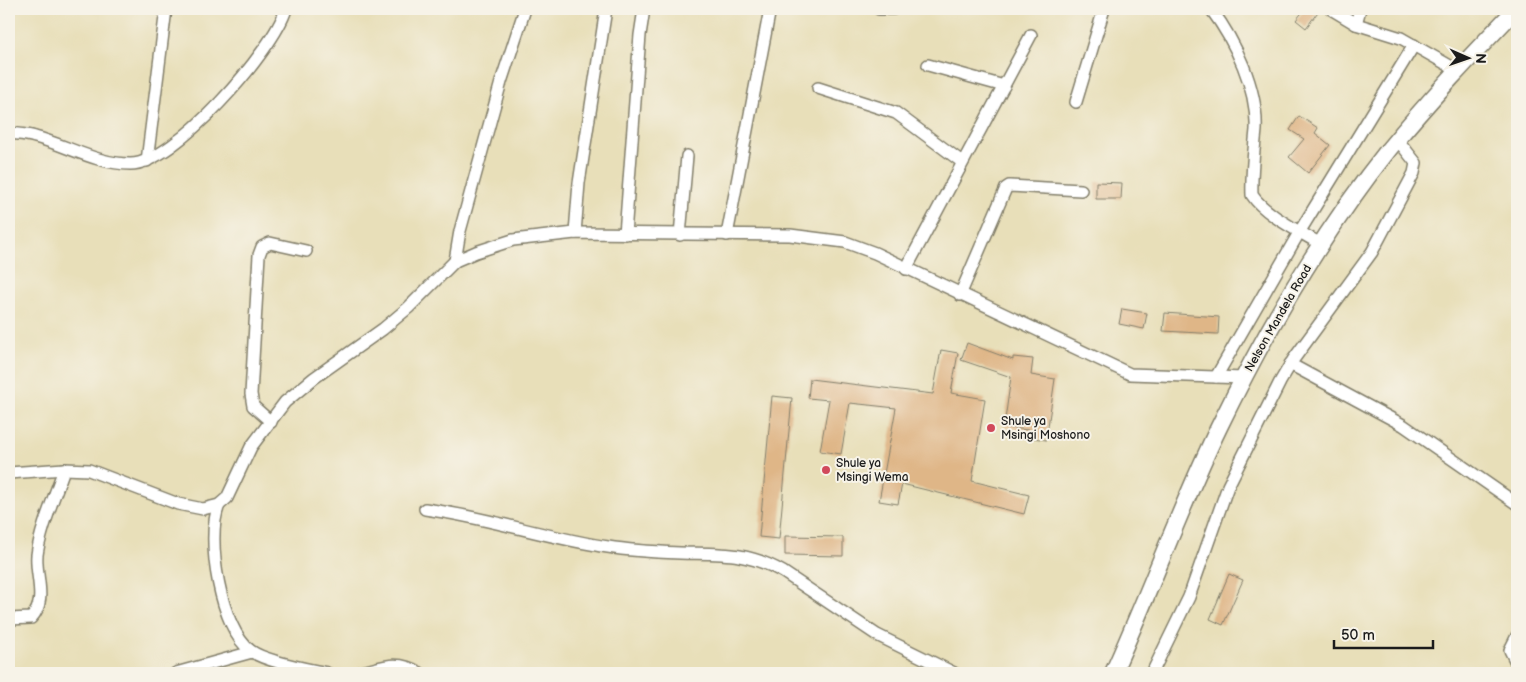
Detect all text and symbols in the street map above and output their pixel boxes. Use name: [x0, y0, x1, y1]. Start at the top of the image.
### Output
north arrow: [1444, 32, 1494, 82]
text: N: [1472, 53, 1489, 64]
street label: Nelson Mandela Road: [1242, 262, 1315, 374]
place label: Shule ya Msingi Moshono: [1001, 414, 1090, 443]
marker: Shule ya Msingi Moshono: [985, 422, 997, 434]
place label: Shule ya Msingi Wema: [836, 456, 909, 485]
marker: Shule ya Msingi Wema: [820, 464, 832, 476]
scale bar: [1334, 617, 1432, 649]
text: 50 m: [1341, 626, 1375, 645]

